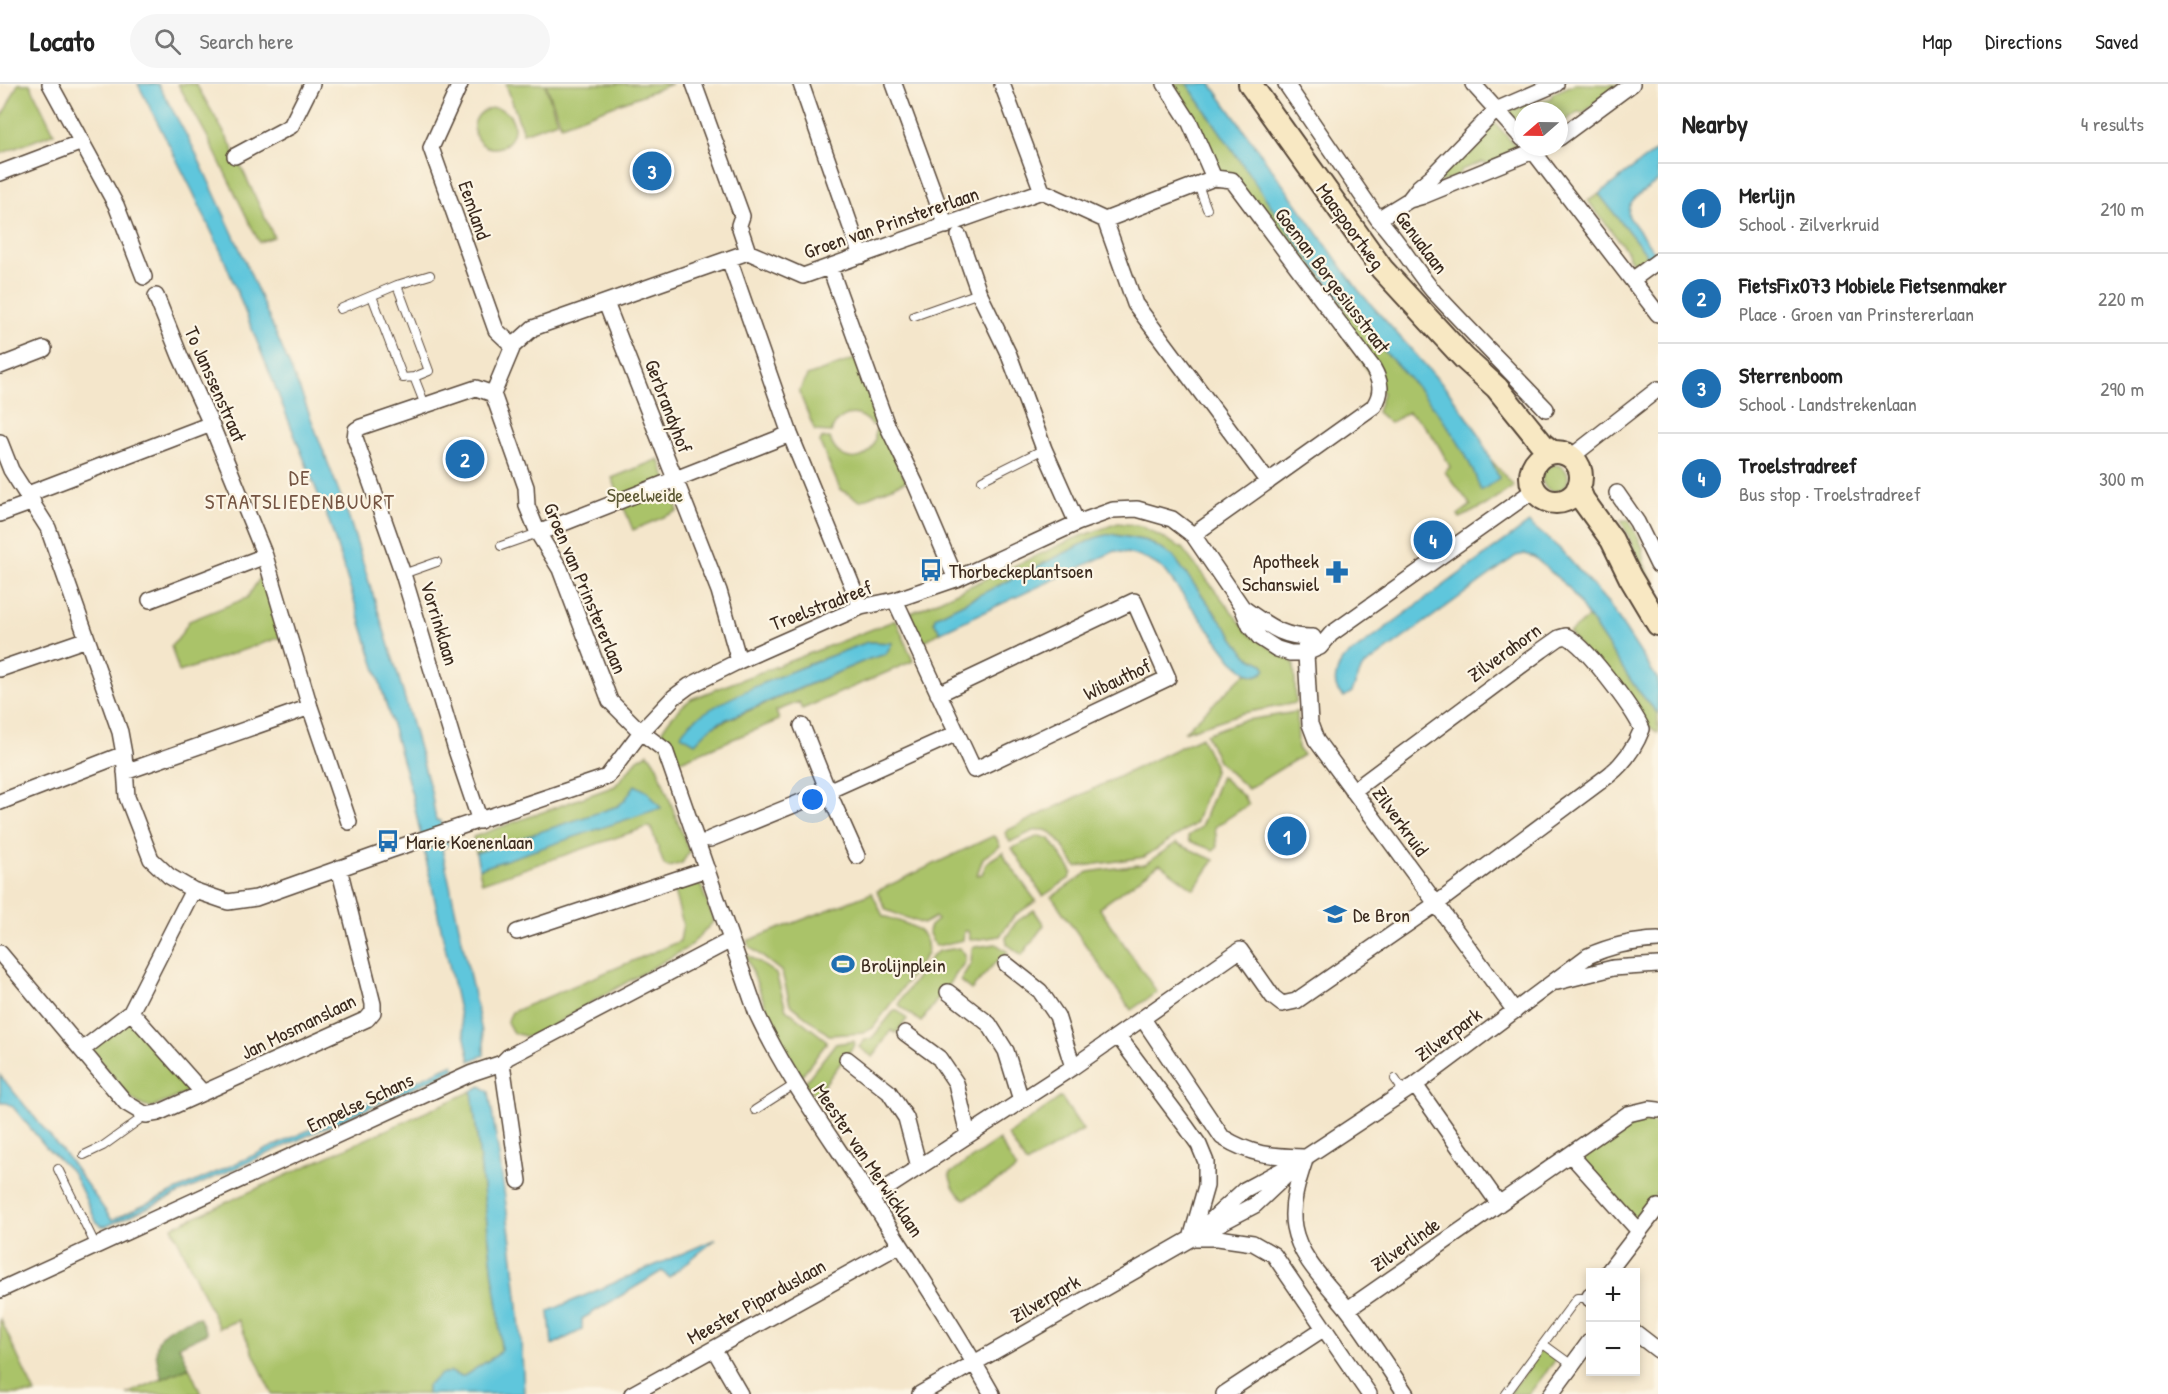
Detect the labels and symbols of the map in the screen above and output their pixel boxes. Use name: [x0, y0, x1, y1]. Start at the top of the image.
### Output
north arrow: [1514, 102, 1568, 156]
pin: 3: [632, 148, 672, 194]
street label: Eemland: [452, 177, 498, 243]
street label: Maaspoortweg: [1310, 177, 1392, 275]
street label: Groen van Prinstererlaan: [800, 179, 982, 265]
street label: Goeman Borgesiusstraat: [1269, 202, 1397, 359]
street label: Genualaan: [1389, 205, 1455, 279]
street label: To Janssenstraat: [179, 322, 254, 447]
street label: Gerbrandyhof: [639, 355, 699, 457]
pin: 2: [446, 436, 484, 482]
district label: DE STAATSLIEDENBUURT: [205, 463, 395, 516]
park label: Speelweide: [607, 481, 683, 508]
street label: Groen van Prinstererlaan: [538, 498, 634, 678]
pin: 4: [1414, 518, 1452, 562]
place label: Apotheek Schanswiel: [1242, 547, 1320, 597]
bus stop icon: Thorbeckeplantsoen: [918, 557, 944, 583]
place label: Thorbeckeplantsoen: [949, 557, 1093, 584]
pharmacy icon: Apotheek Schanswiel: [1324, 559, 1350, 585]
street label: Troelstradreef: [766, 573, 876, 637]
street label: Vorrinklaan: [414, 578, 466, 668]
street label: Zilverahorn: [1462, 616, 1546, 688]
street label: Wibauthof: [1079, 652, 1155, 706]
street label: Zilverkruid: [1367, 781, 1436, 861]
your location: [798, 785, 827, 814]
pin: 1: [1268, 814, 1306, 858]
bus stop icon: Marie Koenenlaan: [375, 828, 401, 854]
place label: Marie Koenenlaan: [406, 828, 533, 855]
school or university icon: De Bron: [1322, 901, 1348, 927]
place label: De Bron: [1353, 901, 1410, 928]
sports icon: Brolijnplein: [830, 951, 856, 977]
place label: Brolijnplein: [861, 951, 946, 978]
street label: Jan Mosmanslaan: [236, 987, 360, 1065]
street label: Zilverpark: [1409, 1001, 1487, 1067]
street label: Empelse Schans: [302, 1065, 418, 1138]
street label: Meester van Merwicklaan: [808, 1078, 930, 1242]
street label: Zilverlinde: [1365, 1210, 1445, 1277]
street label: Meester Piparduslaan: [682, 1252, 830, 1350]
street label: Zilverpark: [1005, 1267, 1085, 1329]

